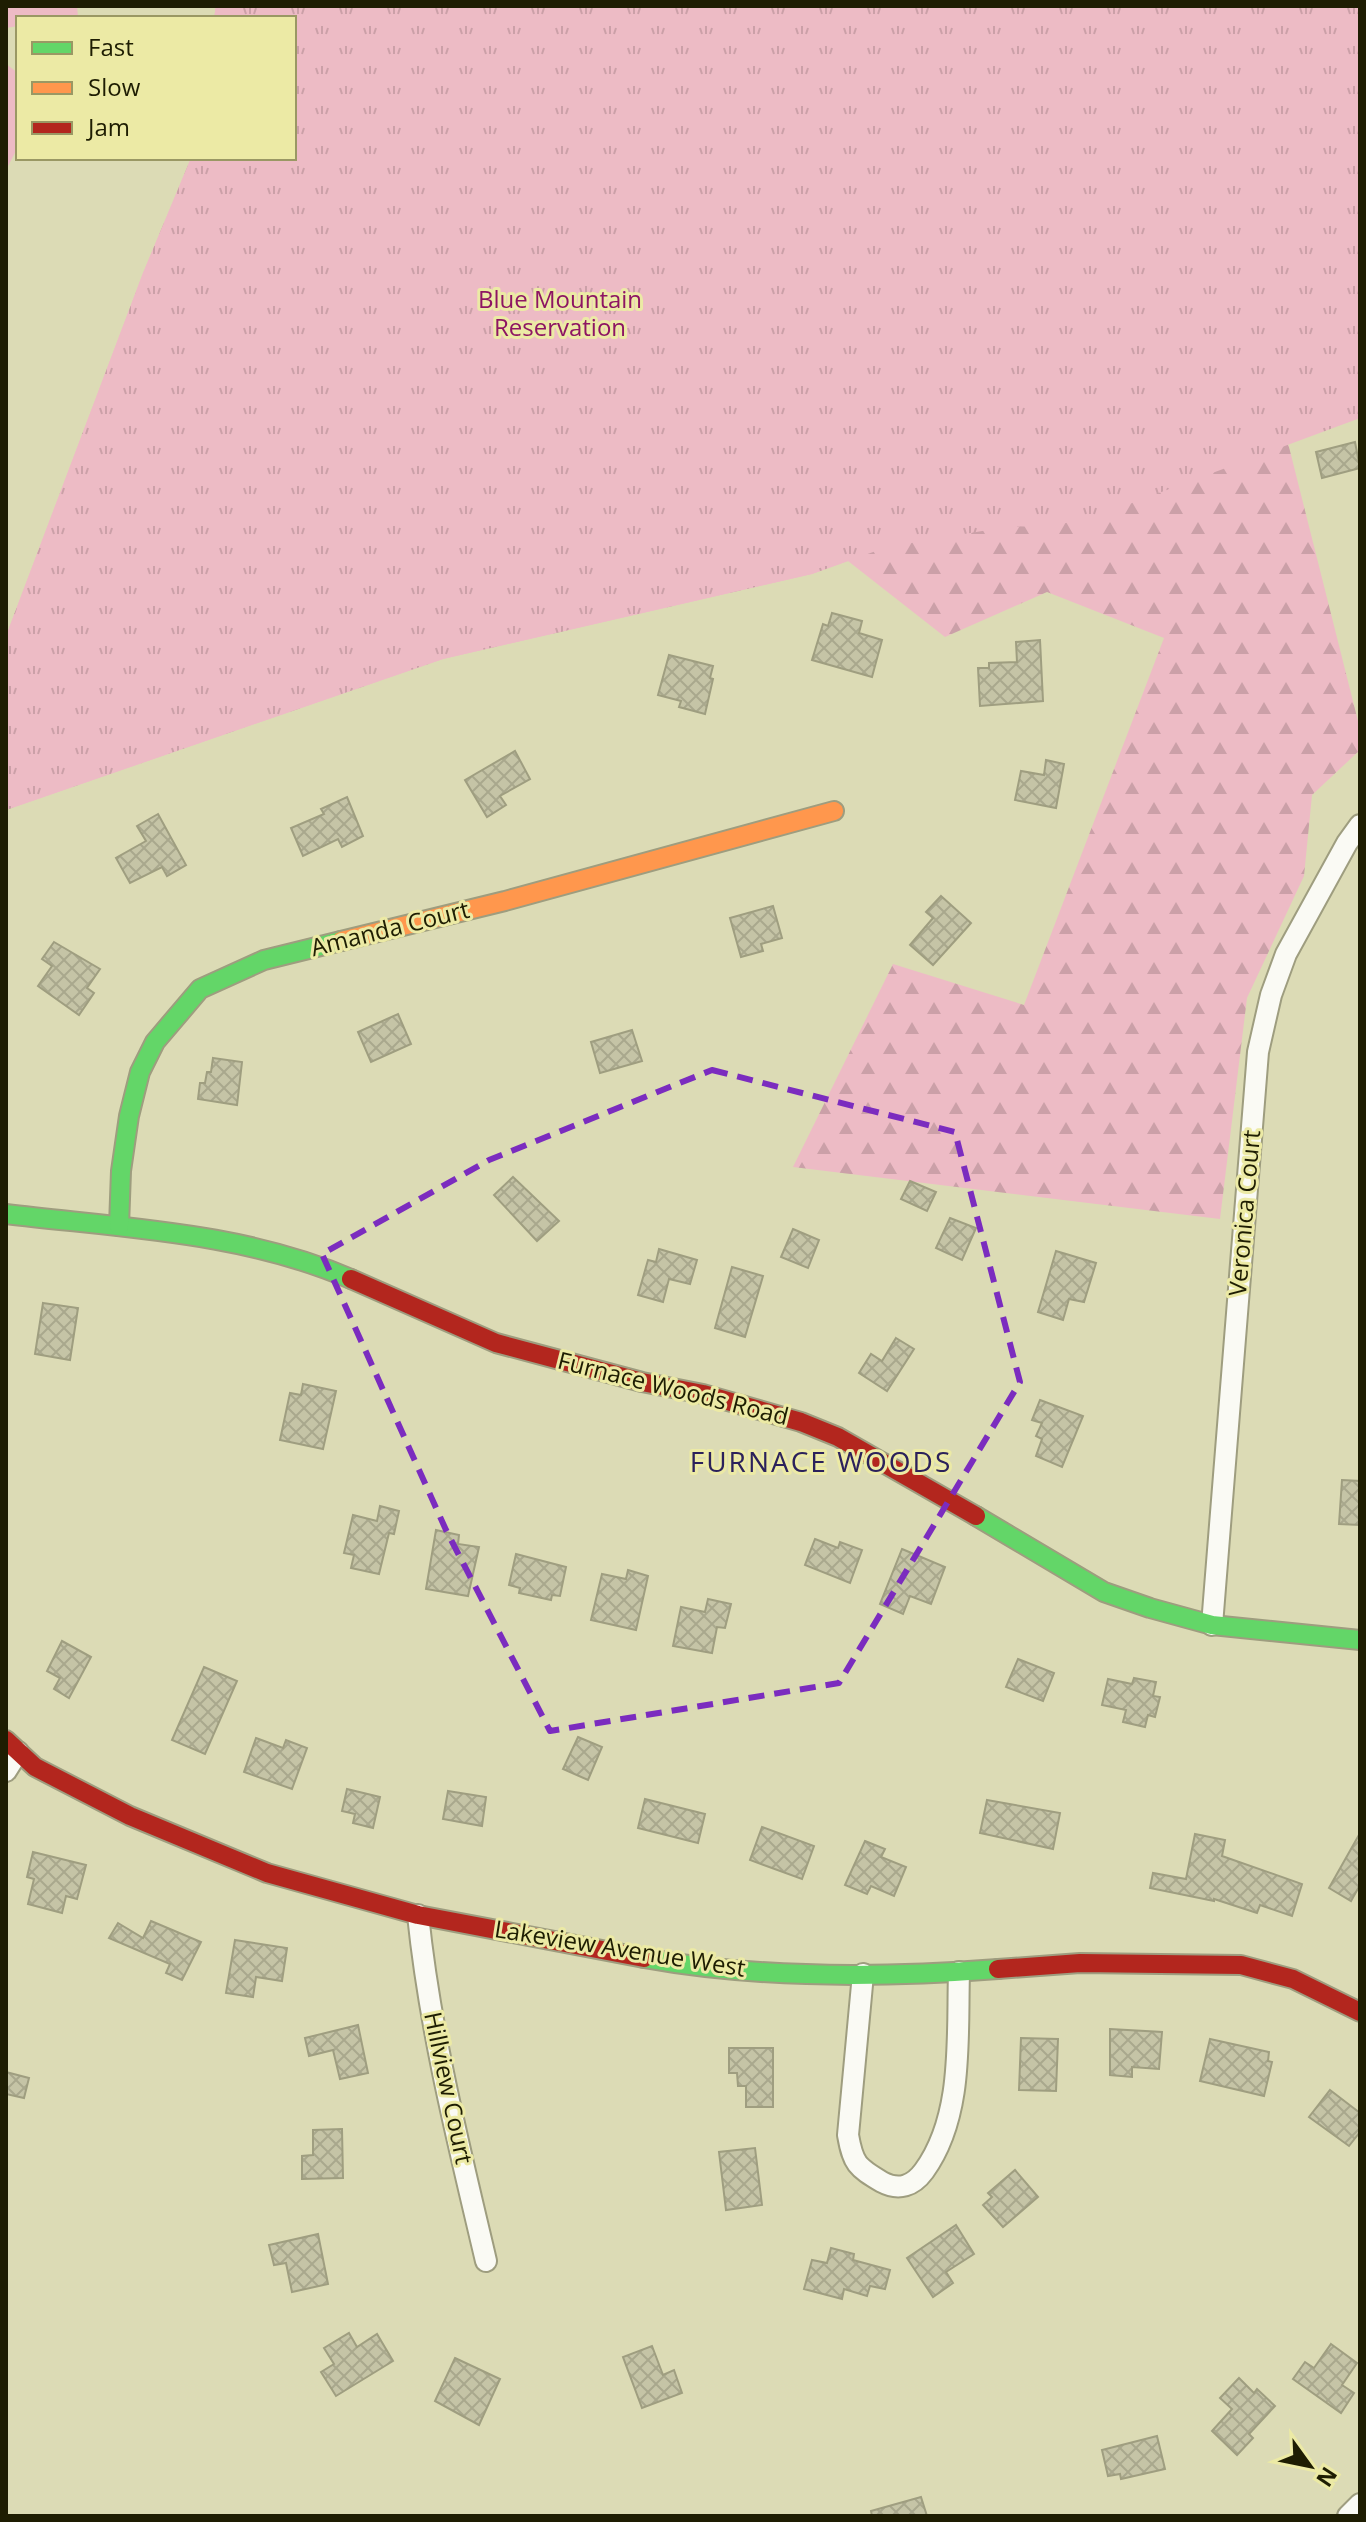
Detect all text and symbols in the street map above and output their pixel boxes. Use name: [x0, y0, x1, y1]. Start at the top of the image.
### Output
legend: [16, 16, 296, 160]
text: Fast: [88, 30, 134, 63]
text: Slow: [88, 70, 141, 103]
text: Jam: [86, 110, 130, 143]
park label: Blue Mountain Reservation: [478, 282, 642, 343]
street label: Amanda Court: [307, 892, 472, 963]
street label: Veronica Court: [1220, 1128, 1267, 1297]
street label: Furnace Woods Road: [554, 1343, 792, 1432]
district label: FURNACE WOODS: [690, 1442, 952, 1480]
street label: Lakeview Avenue West: [492, 1911, 748, 1984]
street label: Hillview Court: [417, 2009, 482, 2167]
north arrow: [1270, 2426, 1350, 2506]
text: N: [1310, 2462, 1345, 2493]

